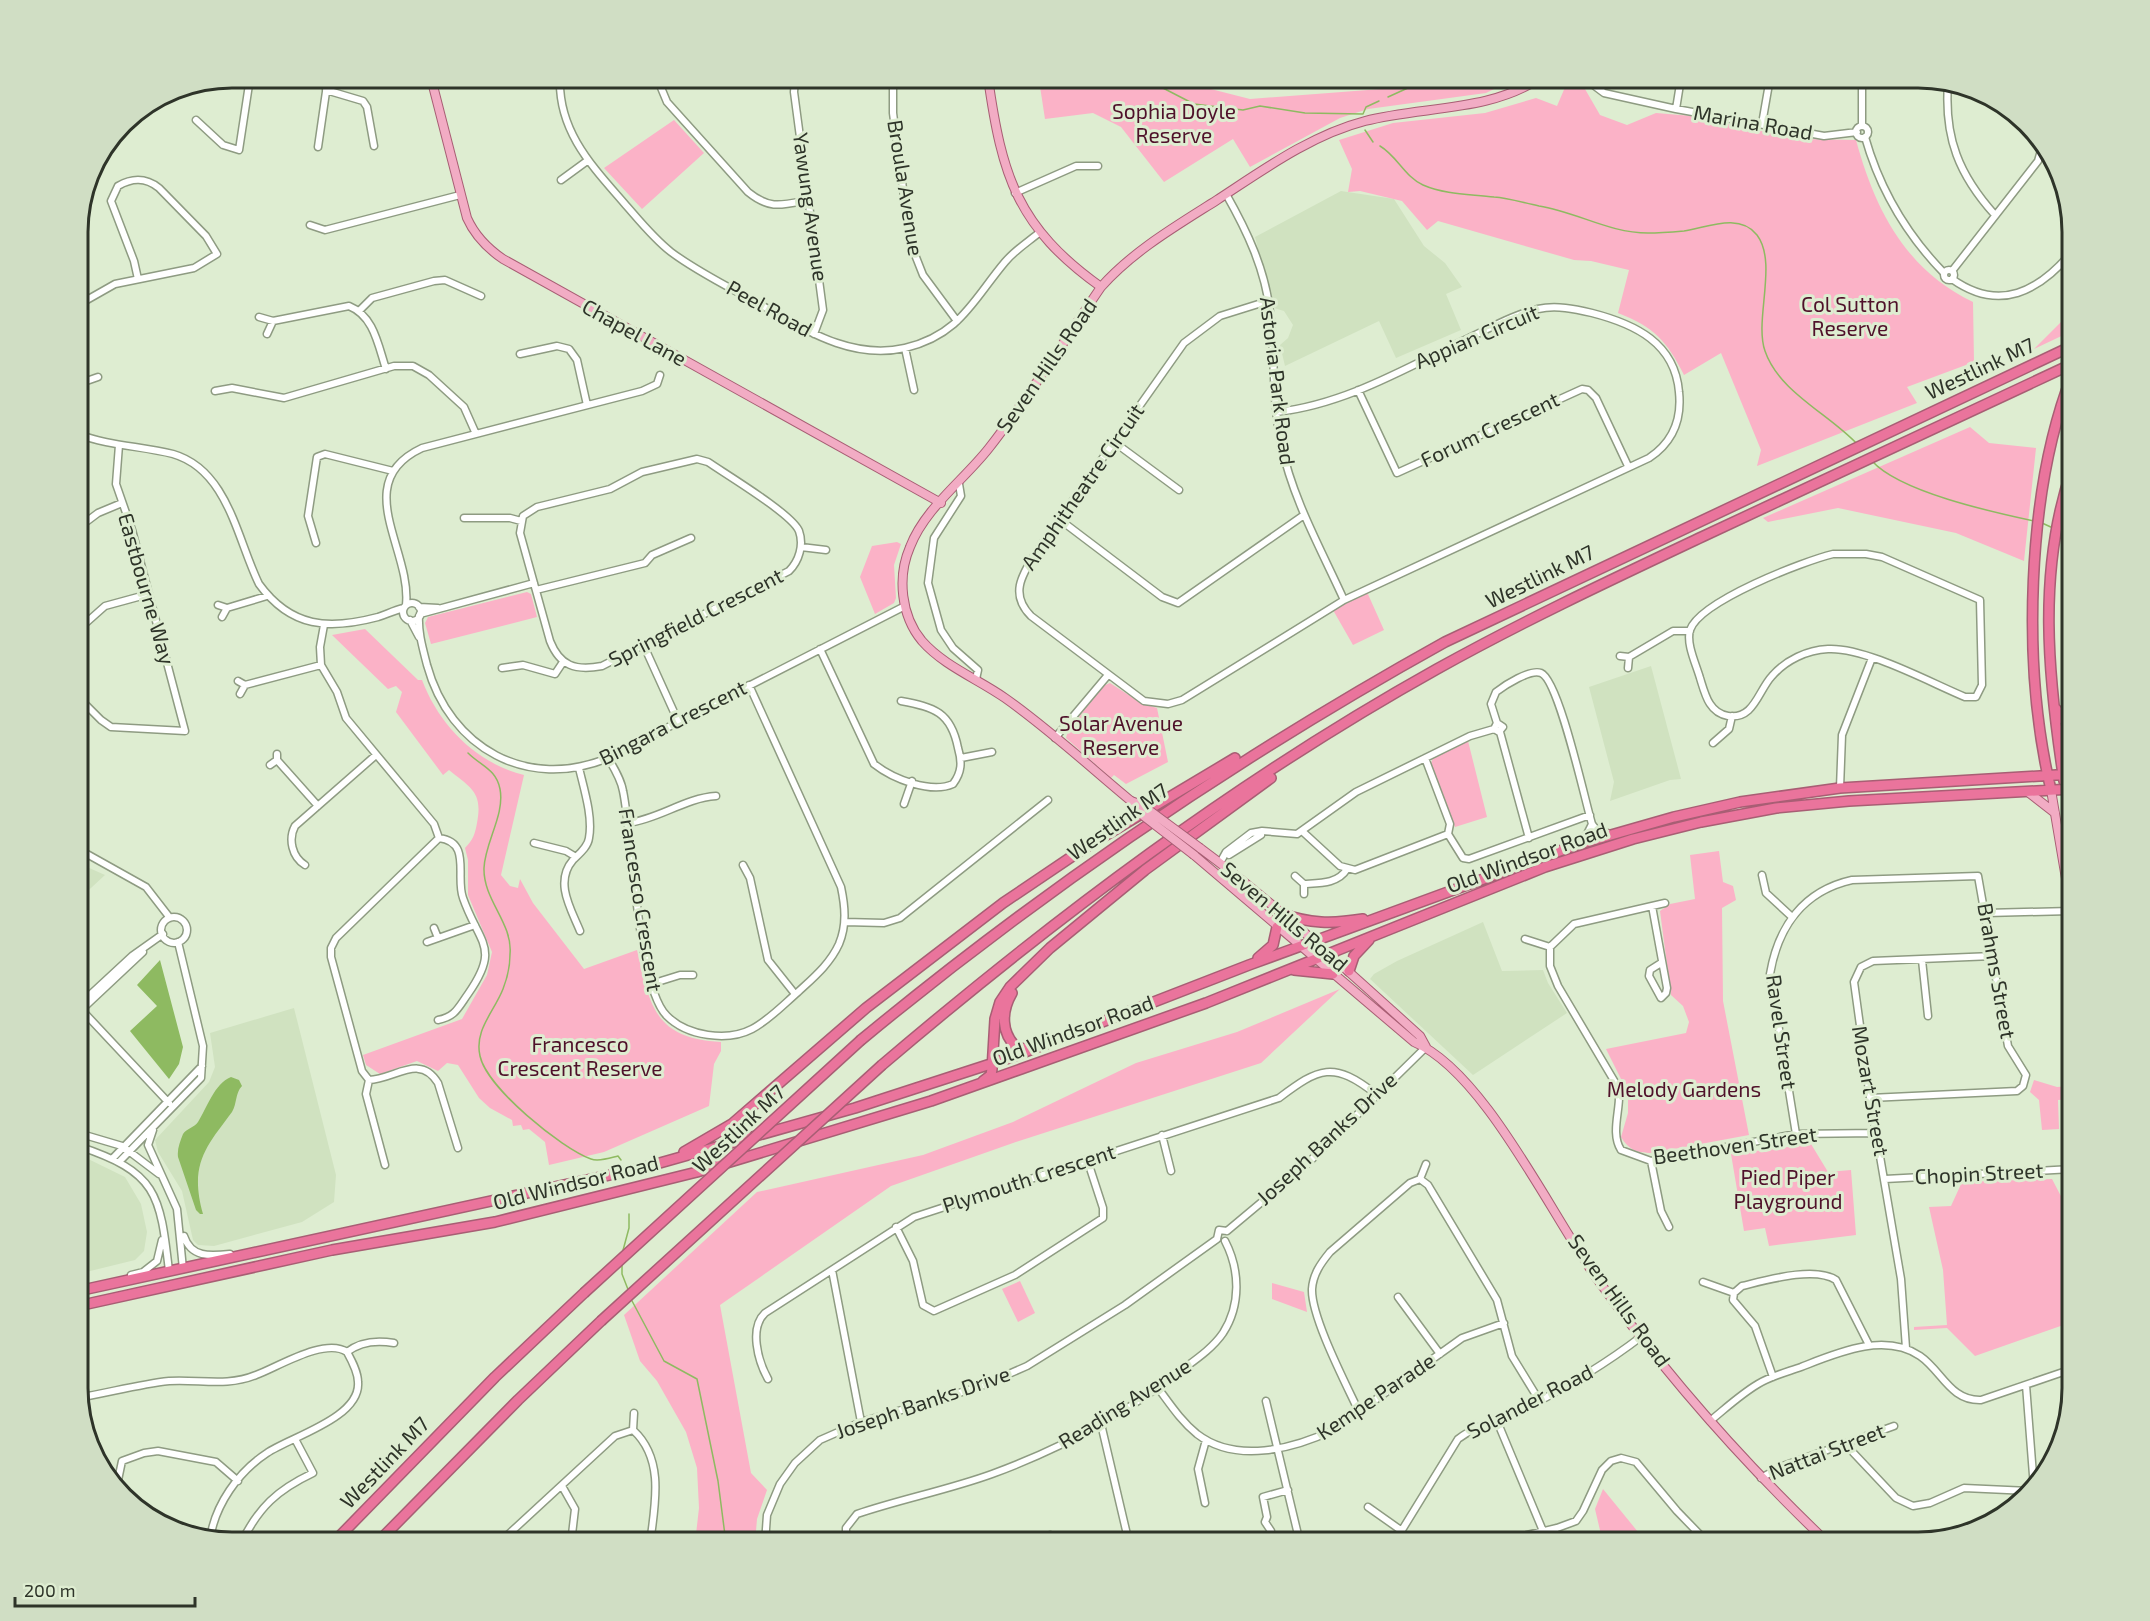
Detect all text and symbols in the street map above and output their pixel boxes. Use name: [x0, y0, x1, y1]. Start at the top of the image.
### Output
park label: Sophia Doyle Reserve: [1112, 98, 1236, 147]
street label: Marina Road: [1692, 99, 1815, 144]
street label: Broula Avenue: [883, 118, 930, 258]
street label: Yawung Avenue: [789, 131, 834, 283]
street label: Peel Road: [723, 274, 817, 341]
park label: Col Sutton Reserve: [1801, 291, 1899, 340]
street label: Chapel Lane: [578, 293, 691, 371]
street label: Seven Hills Road: [990, 293, 1101, 437]
street label: Astoria Park Road: [1256, 295, 1301, 466]
street label: Appian Circuit: [1411, 298, 1542, 373]
street label: Westlink M7: [1921, 331, 2038, 404]
street label: Forum Crescent: [1416, 386, 1563, 472]
street label: Amphitheatre Circuit: [1015, 398, 1148, 574]
street label: Eastbourne Way: [114, 510, 181, 667]
street label: Westlink M7: [1481, 539, 1598, 613]
street label: Springfield Crescent: [604, 562, 787, 671]
street label: Bingara Crescent: [595, 674, 750, 770]
park label: Solar Avenue Reserve: [1059, 710, 1183, 759]
street label: Westlink M7: [1062, 777, 1173, 865]
street label: Francesco Crescent: [615, 806, 668, 993]
street label: Old Windsor Road: [1442, 816, 1610, 897]
street label: Seven Hills Road: [1217, 856, 1353, 976]
street label: Brahms Street: [1973, 901, 2022, 1041]
street label: Ravel Street: [1762, 973, 1803, 1091]
street label: Old Windsor Road: [988, 989, 1156, 1070]
street label: Mozart Street: [1848, 1024, 1895, 1158]
park label: Francesco Crescent Reserve: [497, 1031, 663, 1080]
street label: Joseph Banks Drive: [1251, 1066, 1401, 1209]
park label: Melody Gardens: [1607, 1076, 1761, 1101]
street label: Westlink M7: [687, 1079, 790, 1177]
street label: Beethoven Street: [1651, 1121, 1818, 1168]
street label: Plymouth Crescent: [939, 1138, 1118, 1217]
street label: Old Windsor Road: [490, 1149, 661, 1214]
street label: Chopin Street: [1914, 1157, 2044, 1188]
park label: Pied Piper Playground: [1733, 1164, 1843, 1213]
street label: Seven Hills Road: [1564, 1229, 1677, 1371]
street label: Kempe Parade: [1311, 1347, 1439, 1444]
street label: Reading Avenue: [1053, 1352, 1195, 1453]
street label: Solander Road: [1462, 1358, 1596, 1443]
street label: Joseph Banks Drive: [832, 1360, 1013, 1443]
street label: Westlink M7: [334, 1411, 434, 1513]
street label: Nattai Street: [1765, 1417, 1888, 1484]
scale bar: [15, 1570, 195, 1608]
text: 200 m: [24, 1579, 76, 1601]

